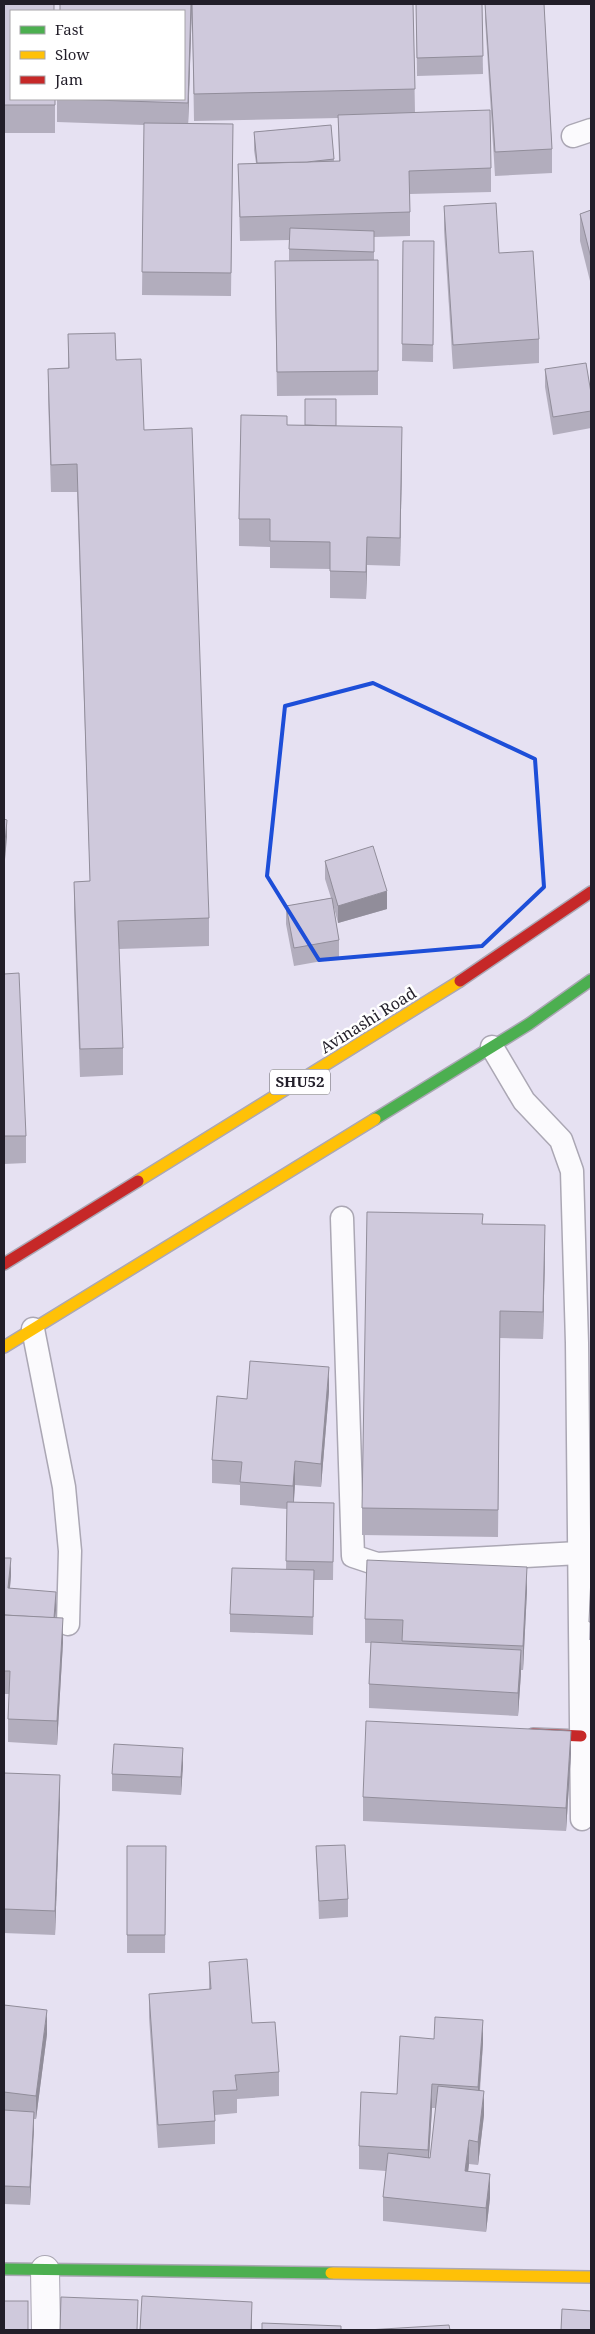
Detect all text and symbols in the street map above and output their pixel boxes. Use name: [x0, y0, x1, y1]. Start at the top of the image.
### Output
legend: [10, 10, 185, 100]
text: Fast: [55, 19, 84, 39]
text: Slow: [55, 44, 89, 64]
text: Jam: [54, 69, 83, 89]
street label: Avinashi Road: [316, 982, 420, 1058]
road number: SHU52: [270, 1070, 330, 1094]

